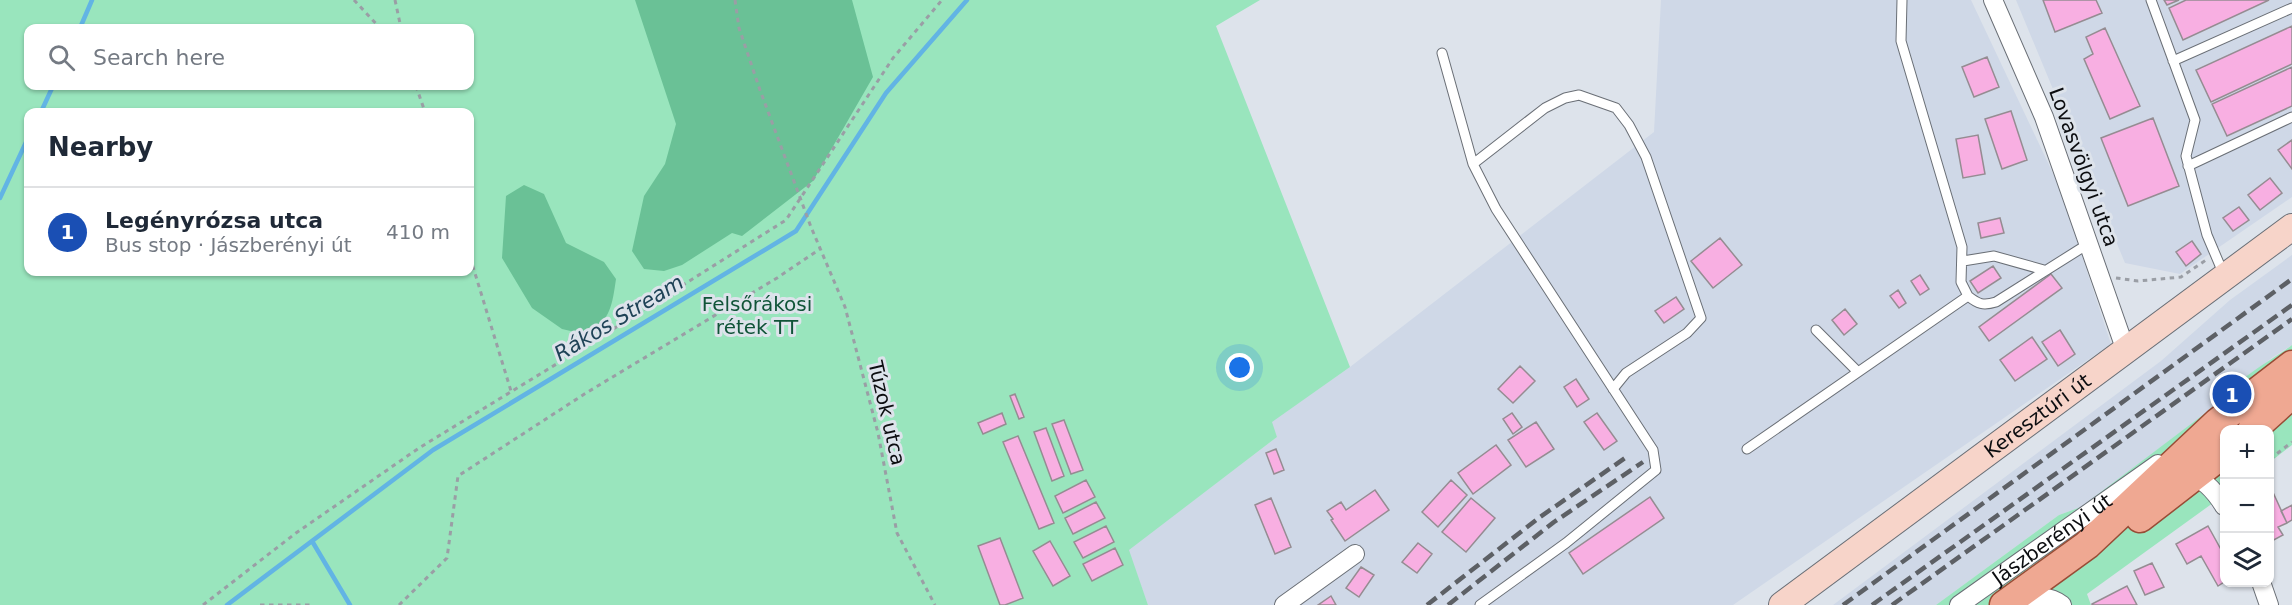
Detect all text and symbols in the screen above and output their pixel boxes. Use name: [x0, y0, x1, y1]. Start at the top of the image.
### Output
search box: [24, 24, 474, 90]
icon: search: [45, 41, 78, 74]
text: Search here: [93, 45, 225, 70]
street label: Lovasvölgyi utca: [2044, 84, 2124, 250]
text: Nearby: [48, 132, 153, 162]
text: Legényrózsa utca: [105, 208, 323, 233]
text: 1: [61, 220, 74, 244]
text: 410 m: [386, 220, 450, 244]
text: Bus stop · Jászberényi út: [105, 233, 352, 257]
water label: Rákos Stream: [550, 270, 688, 366]
park label: Felsőrákosi rétek TT: [702, 292, 812, 339]
your location: [1225, 353, 1254, 382]
street label: Túzok utca: [863, 358, 911, 467]
street label: Keresztúri út: [1979, 368, 2096, 463]
pin: 1: [2212, 372, 2252, 416]
map controls: [2220, 425, 2274, 587]
button: +: [2220, 425, 2274, 479]
button: −: [2220, 479, 2274, 533]
street label: Jászberényi út: [1986, 488, 2117, 591]
button: layers: [2220, 533, 2274, 587]

